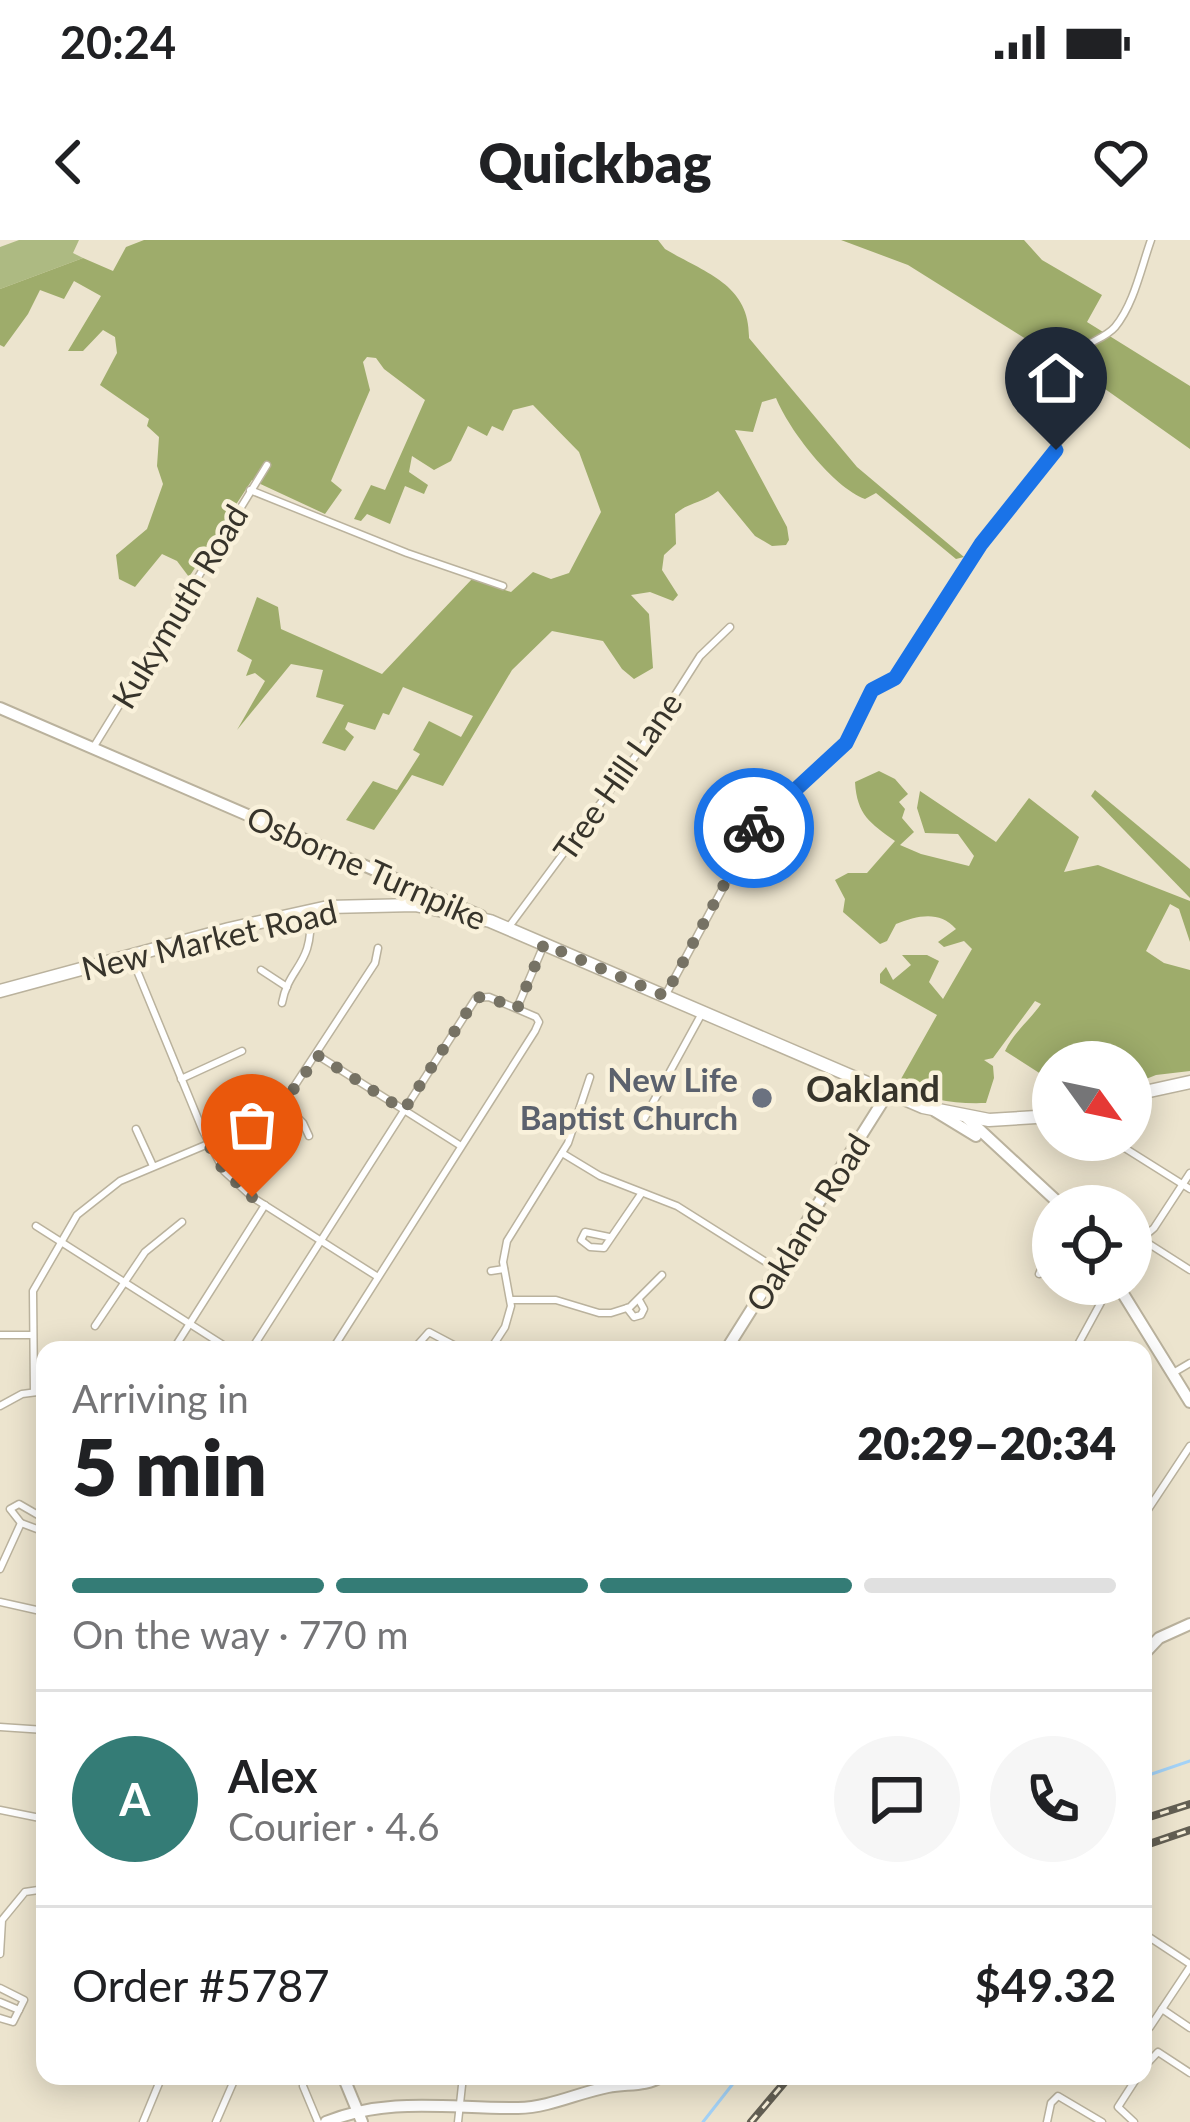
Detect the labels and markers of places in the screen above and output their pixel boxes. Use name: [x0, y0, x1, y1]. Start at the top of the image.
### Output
pin: [1005, 327, 1107, 450]
place label: New Life Baptist Church: [520, 1059, 738, 1137]
pin: [201, 1074, 303, 1197]
marker: New Life Baptist Church: [749, 1085, 775, 1111]

